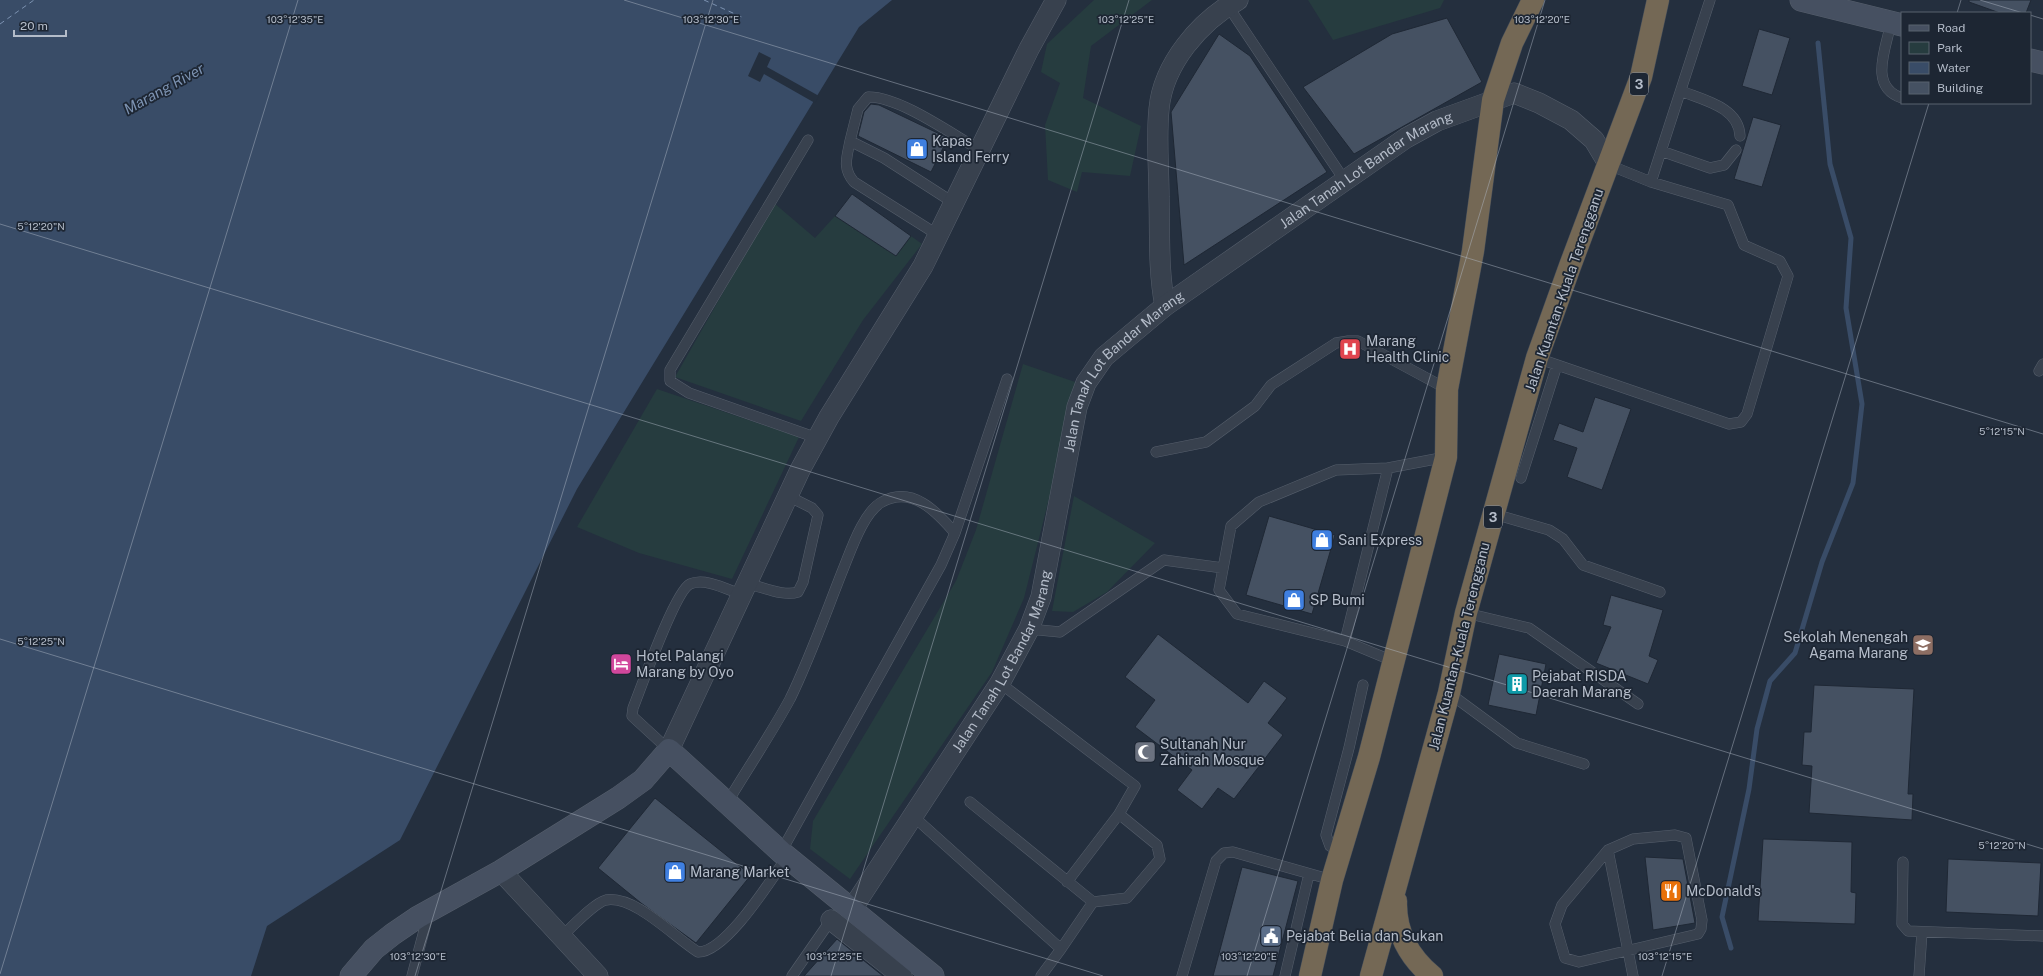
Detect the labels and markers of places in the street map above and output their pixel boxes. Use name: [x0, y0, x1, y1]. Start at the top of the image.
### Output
place label: Kapas Island Ferry: [932, 133, 1010, 165]
shop icon: Kapas Island Ferry: [904, 136, 930, 162]
place label: Marang Health Clinic: [1366, 333, 1449, 365]
hospital icon: Marang Health Clinic: [1337, 336, 1363, 362]
shop icon: Sani Express: [1309, 527, 1335, 553]
place label: Sani Express: [1338, 532, 1422, 548]
shop icon: SP Bumi: [1281, 587, 1307, 613]
place label: SP Bumi: [1310, 592, 1365, 608]
place label: Sekolah Menengah Agama Marang: [1783, 629, 1908, 661]
school or university icon: Sekolah Menengah Agama Marang: [1910, 632, 1936, 658]
place label: Hotel Palangi Marang by Oyo: [636, 648, 734, 680]
hotel icon: Hotel Palangi Marang by Oyo: [608, 651, 634, 677]
place label: Pejabat RISDA Daerah Marang: [1532, 668, 1632, 700]
building icon: Pejabat RISDA Daerah Marang: [1504, 671, 1530, 697]
place label: Sultanah Nur Zahirah Mosque: [1160, 736, 1265, 768]
mosque icon: Sultanah Nur Zahirah Mosque: [1132, 739, 1158, 765]
shop icon: Marang Market: [662, 859, 688, 885]
place label: Marang Market: [690, 864, 789, 880]
restaurant icon: McDonald's: [1658, 878, 1684, 904]
place label: McDonald's: [1686, 883, 1761, 899]
public building icon: Pejabat Belia dan Sukan: [1258, 923, 1284, 949]
place label: Pejabat Belia dan Sukan: [1286, 928, 1443, 944]

